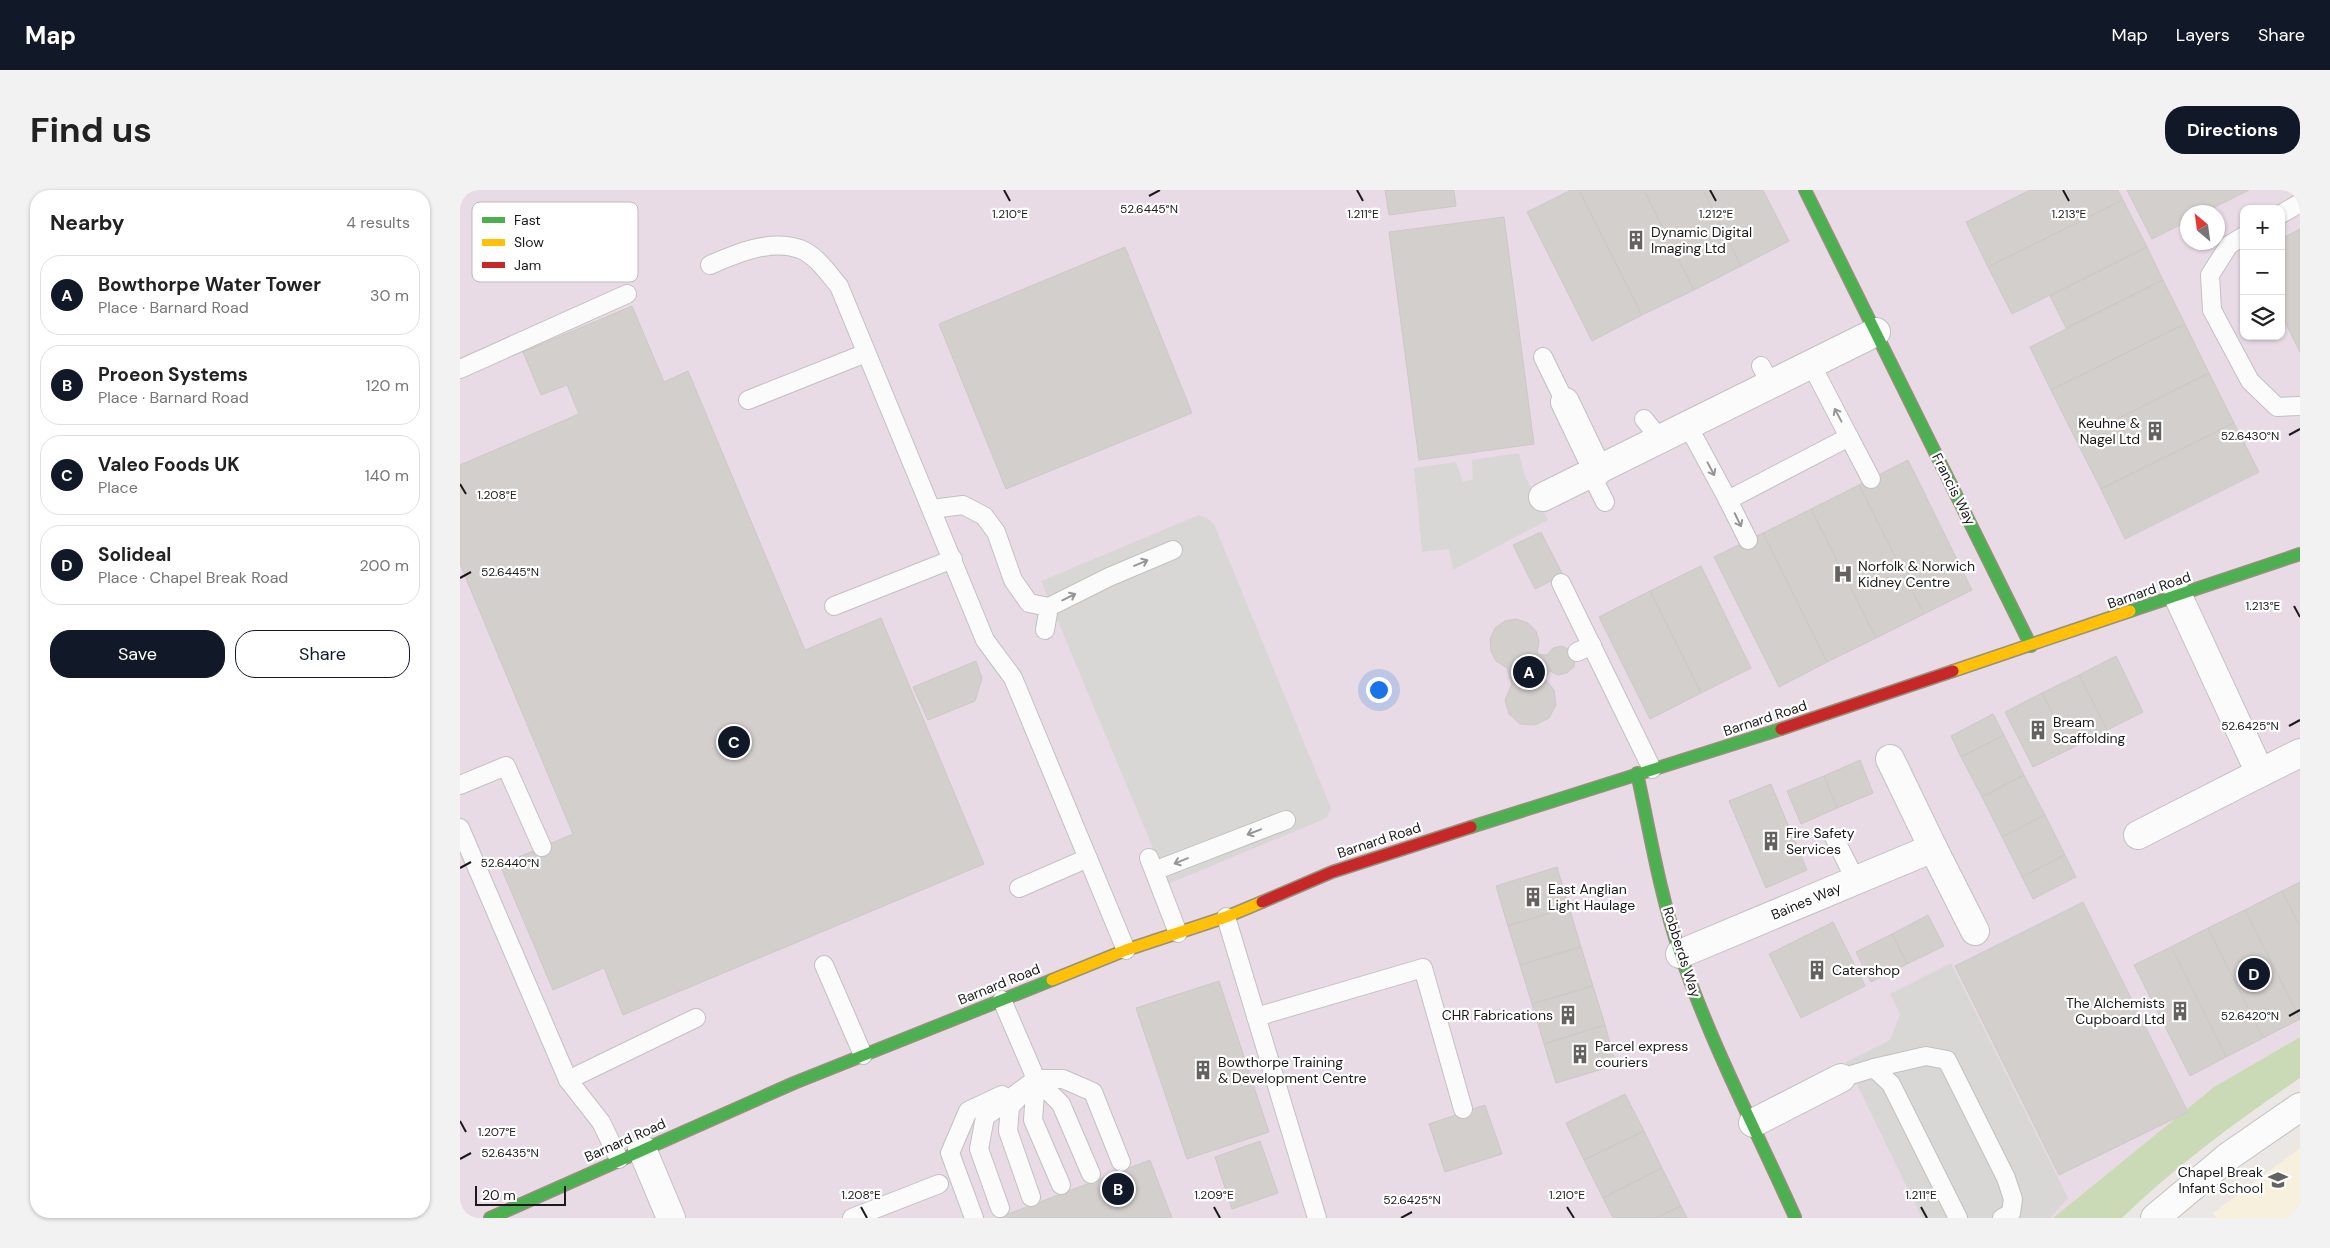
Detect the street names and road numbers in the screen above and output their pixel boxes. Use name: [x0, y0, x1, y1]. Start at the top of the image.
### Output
street label: Francis Way: [1928, 450, 1980, 528]
street label: Barnard Road: [2105, 567, 2193, 613]
street label: Barnard Road: [1721, 696, 1809, 740]
street label: Barnard Road: [1335, 818, 1423, 862]
street label: Baines Way: [1768, 878, 1844, 924]
street label: Robberds Way: [1659, 904, 1705, 1000]
street label: Barnard Road: [955, 959, 1043, 1009]
street label: Barnard Road: [582, 1114, 668, 1166]

